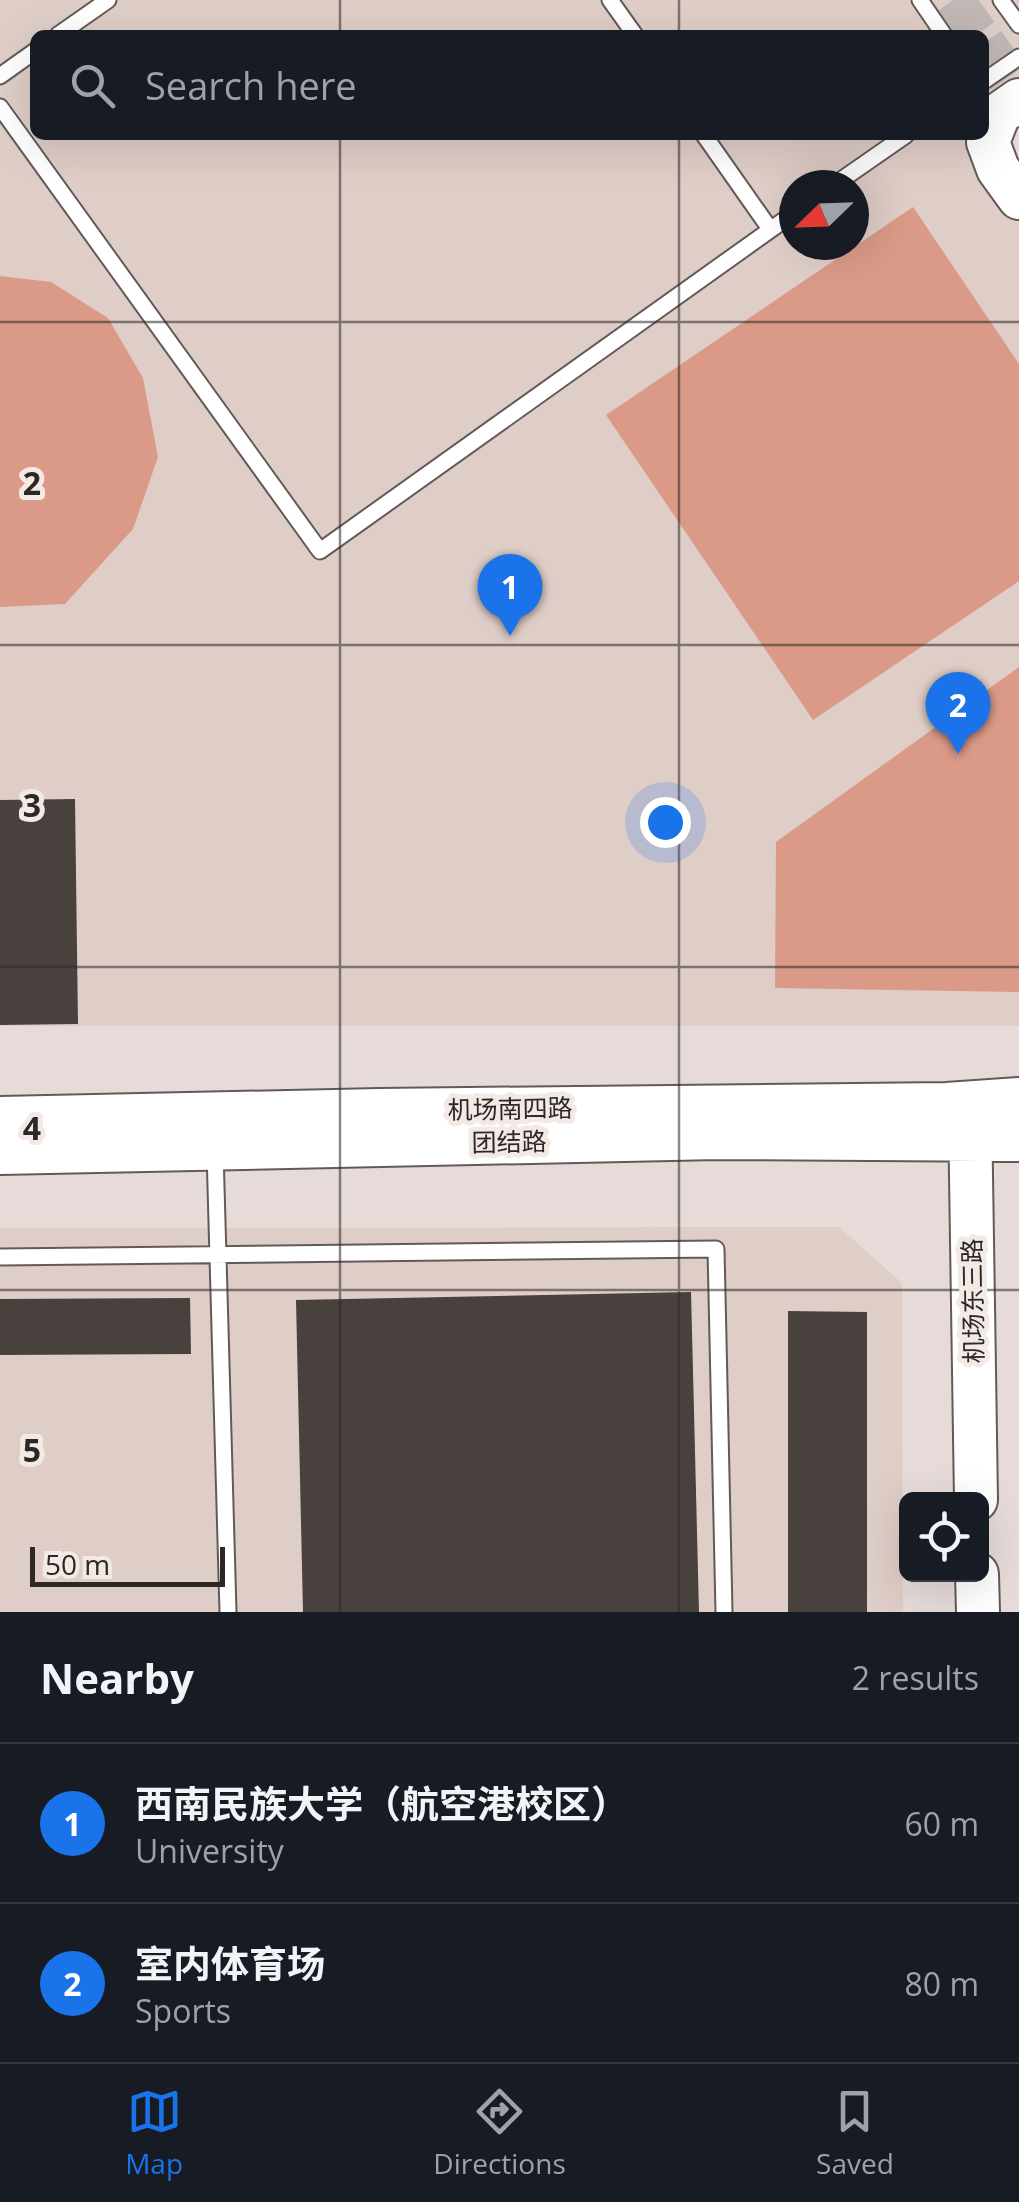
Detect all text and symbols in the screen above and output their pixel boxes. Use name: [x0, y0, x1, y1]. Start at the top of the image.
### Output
search box: [30, 30, 989, 140]
icon: search: [65, 58, 120, 113]
text: Search here: [145, 59, 357, 111]
north arrow: [779, 170, 869, 260]
text: 2: [23, 461, 41, 504]
pin: 1: [478, 554, 542, 636]
pin: 2: [926, 672, 990, 754]
text: 3: [23, 783, 41, 826]
your location: [640, 797, 691, 848]
street label: 机场南四路: [447, 1090, 573, 1126]
text: 4: [23, 1106, 41, 1149]
street label: 团结路: [471, 1123, 547, 1159]
street label: 机场东三路: [954, 1238, 990, 1364]
text: 5: [23, 1428, 41, 1471]
map controls: [899, 1492, 989, 1582]
button: locate: [899, 1492, 989, 1582]
scale bar: [30, 1542, 225, 1586]
text: 50 m: [45, 1545, 110, 1583]
text: Nearby: [40, 1649, 194, 1706]
text: 2 results: [852, 1656, 979, 1699]
text: 西南民族大学（航空港校区）: [135, 1777, 629, 1829]
text: 1: [63, 1802, 82, 1845]
text: 60 m: [904, 1802, 979, 1845]
text: University: [135, 1829, 284, 1872]
text: 室内体育场: [135, 1937, 325, 1989]
text: 2: [63, 1962, 82, 2005]
text: 80 m: [904, 1962, 979, 2005]
text: Sports: [135, 1989, 231, 2032]
tab: Map: [125, 2084, 183, 2182]
tab: Directions: [433, 2084, 566, 2182]
tab: Saved: [816, 2084, 894, 2182]

